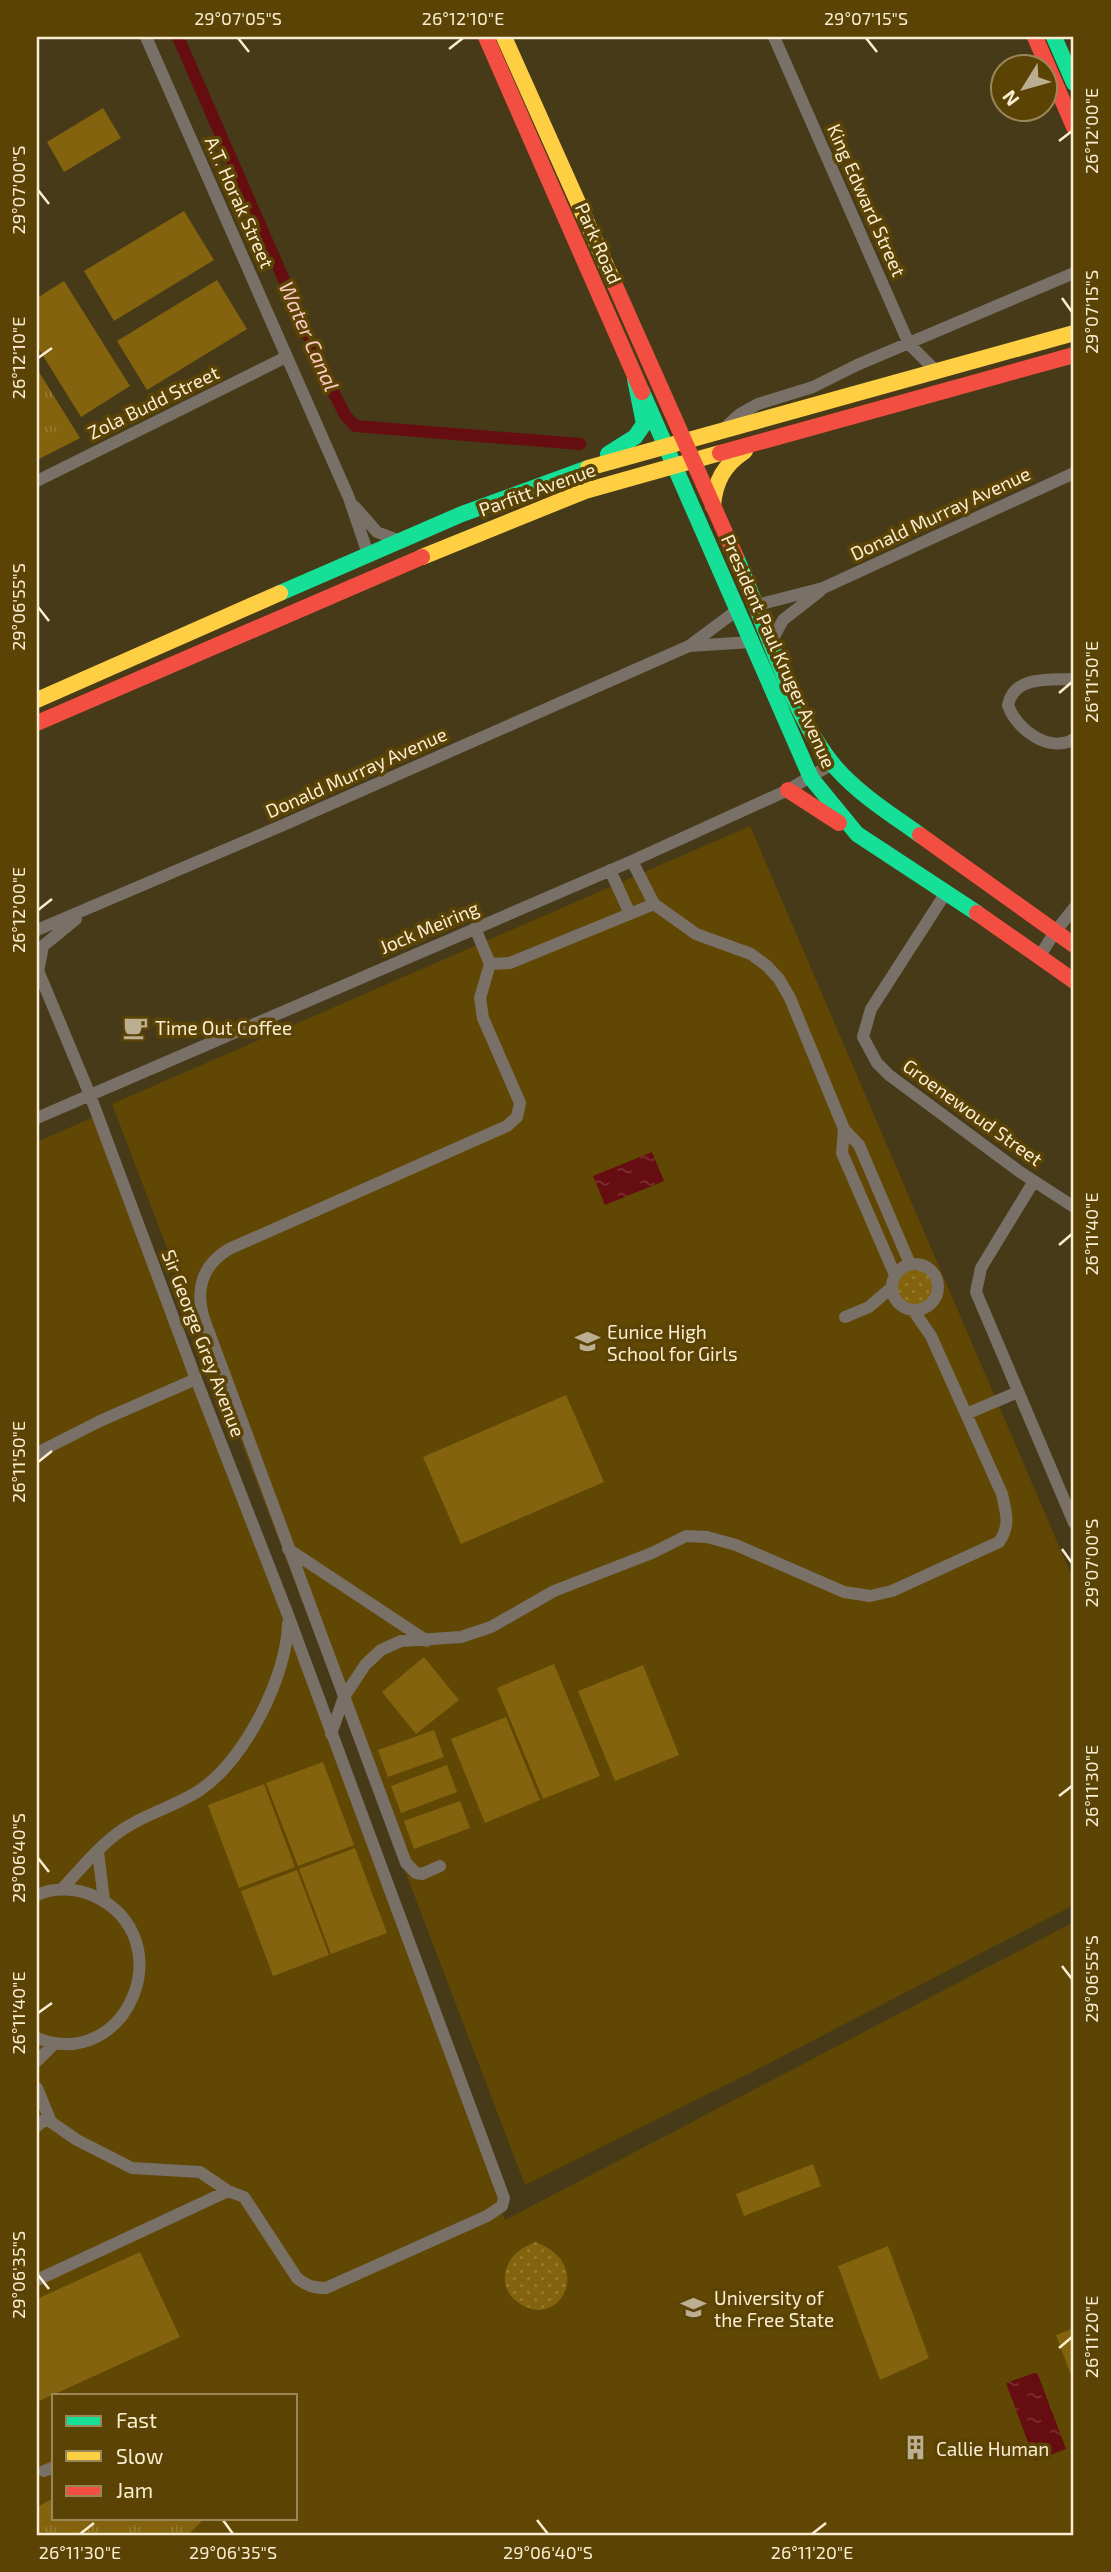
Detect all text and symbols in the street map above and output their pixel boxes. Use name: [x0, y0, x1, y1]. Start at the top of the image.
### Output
text: 29°07'05"S: [194, 7, 282, 29]
text: 26°12'10"E: [422, 7, 504, 29]
text: 29°07'15"S: [824, 7, 908, 29]
north arrow: [988, 52, 1058, 122]
text: N: [997, 86, 1023, 111]
text: 26°12'00"E: [1080, 88, 1102, 174]
street label: King Edward Street: [823, 120, 911, 280]
street label: A.T. Horak Street: [201, 133, 279, 271]
text: 29°07'00"S: [7, 146, 29, 234]
street label: Park Road: [571, 199, 627, 287]
text: 29°07'15"S: [1080, 270, 1102, 354]
water label: Water Canal: [275, 277, 345, 395]
text: 26°12'10"E: [7, 317, 29, 399]
street label: Zola Budd Street: [84, 360, 222, 444]
street label: Parfitt Avenue: [475, 457, 599, 521]
street label: Donald Murray Avenue: [846, 461, 1034, 565]
street label: President Paul Kruger Avenue: [717, 530, 841, 772]
text: 29°06'55"S: [7, 563, 29, 651]
text: 26°11'50"E: [1080, 641, 1102, 723]
street label: Donald Murray Avenue: [262, 722, 450, 822]
text: 26°12'00"E: [7, 867, 29, 953]
street label: Jock Meiring: [376, 896, 483, 958]
cafe icon: Time Out Coffee: [121, 1013, 149, 1041]
place label: Time Out Coffee: [155, 1016, 292, 1039]
street label: Groenewoud Street: [899, 1054, 1047, 1170]
text: 26°11'40"E: [1080, 1192, 1102, 1276]
street label: Sir George Grey Avenue: [158, 1246, 250, 1440]
place label: Eunice High School for Girls: [607, 1320, 738, 1365]
school or university icon: Eunice High School for Girls: [573, 1328, 601, 1356]
text: 26°11'50"E: [7, 1421, 29, 1503]
text: 29°07'00"S: [1080, 1519, 1102, 1607]
text: 26°11'30"E: [1080, 1745, 1102, 1827]
text: 29°06'40"S: [7, 1813, 29, 1903]
text: 29°06'55"S: [1080, 1935, 1102, 2023]
text: 26°11'40"E: [7, 1971, 29, 2055]
text: 29°06'35"S: [7, 2231, 29, 2319]
place label: University of the Free State: [714, 2286, 834, 2331]
school or university icon: University of the Free State: [680, 2294, 708, 2322]
text: 26°11'20"E: [1080, 2296, 1102, 2378]
legend: [52, 2394, 298, 2520]
text: Fast: [116, 2407, 157, 2432]
building icon: Callie Human: [902, 2434, 930, 2462]
place label: Callie Human: [936, 2437, 1049, 2460]
text: Slow: [116, 2443, 163, 2468]
text: Jam: [116, 2477, 153, 2502]
text: 26°11'30"E: [39, 2541, 121, 2563]
text: 29°06'35"S: [189, 2541, 277, 2563]
text: 29°06'40"S: [503, 2541, 593, 2563]
text: 26°11'20"E: [771, 2541, 853, 2563]

